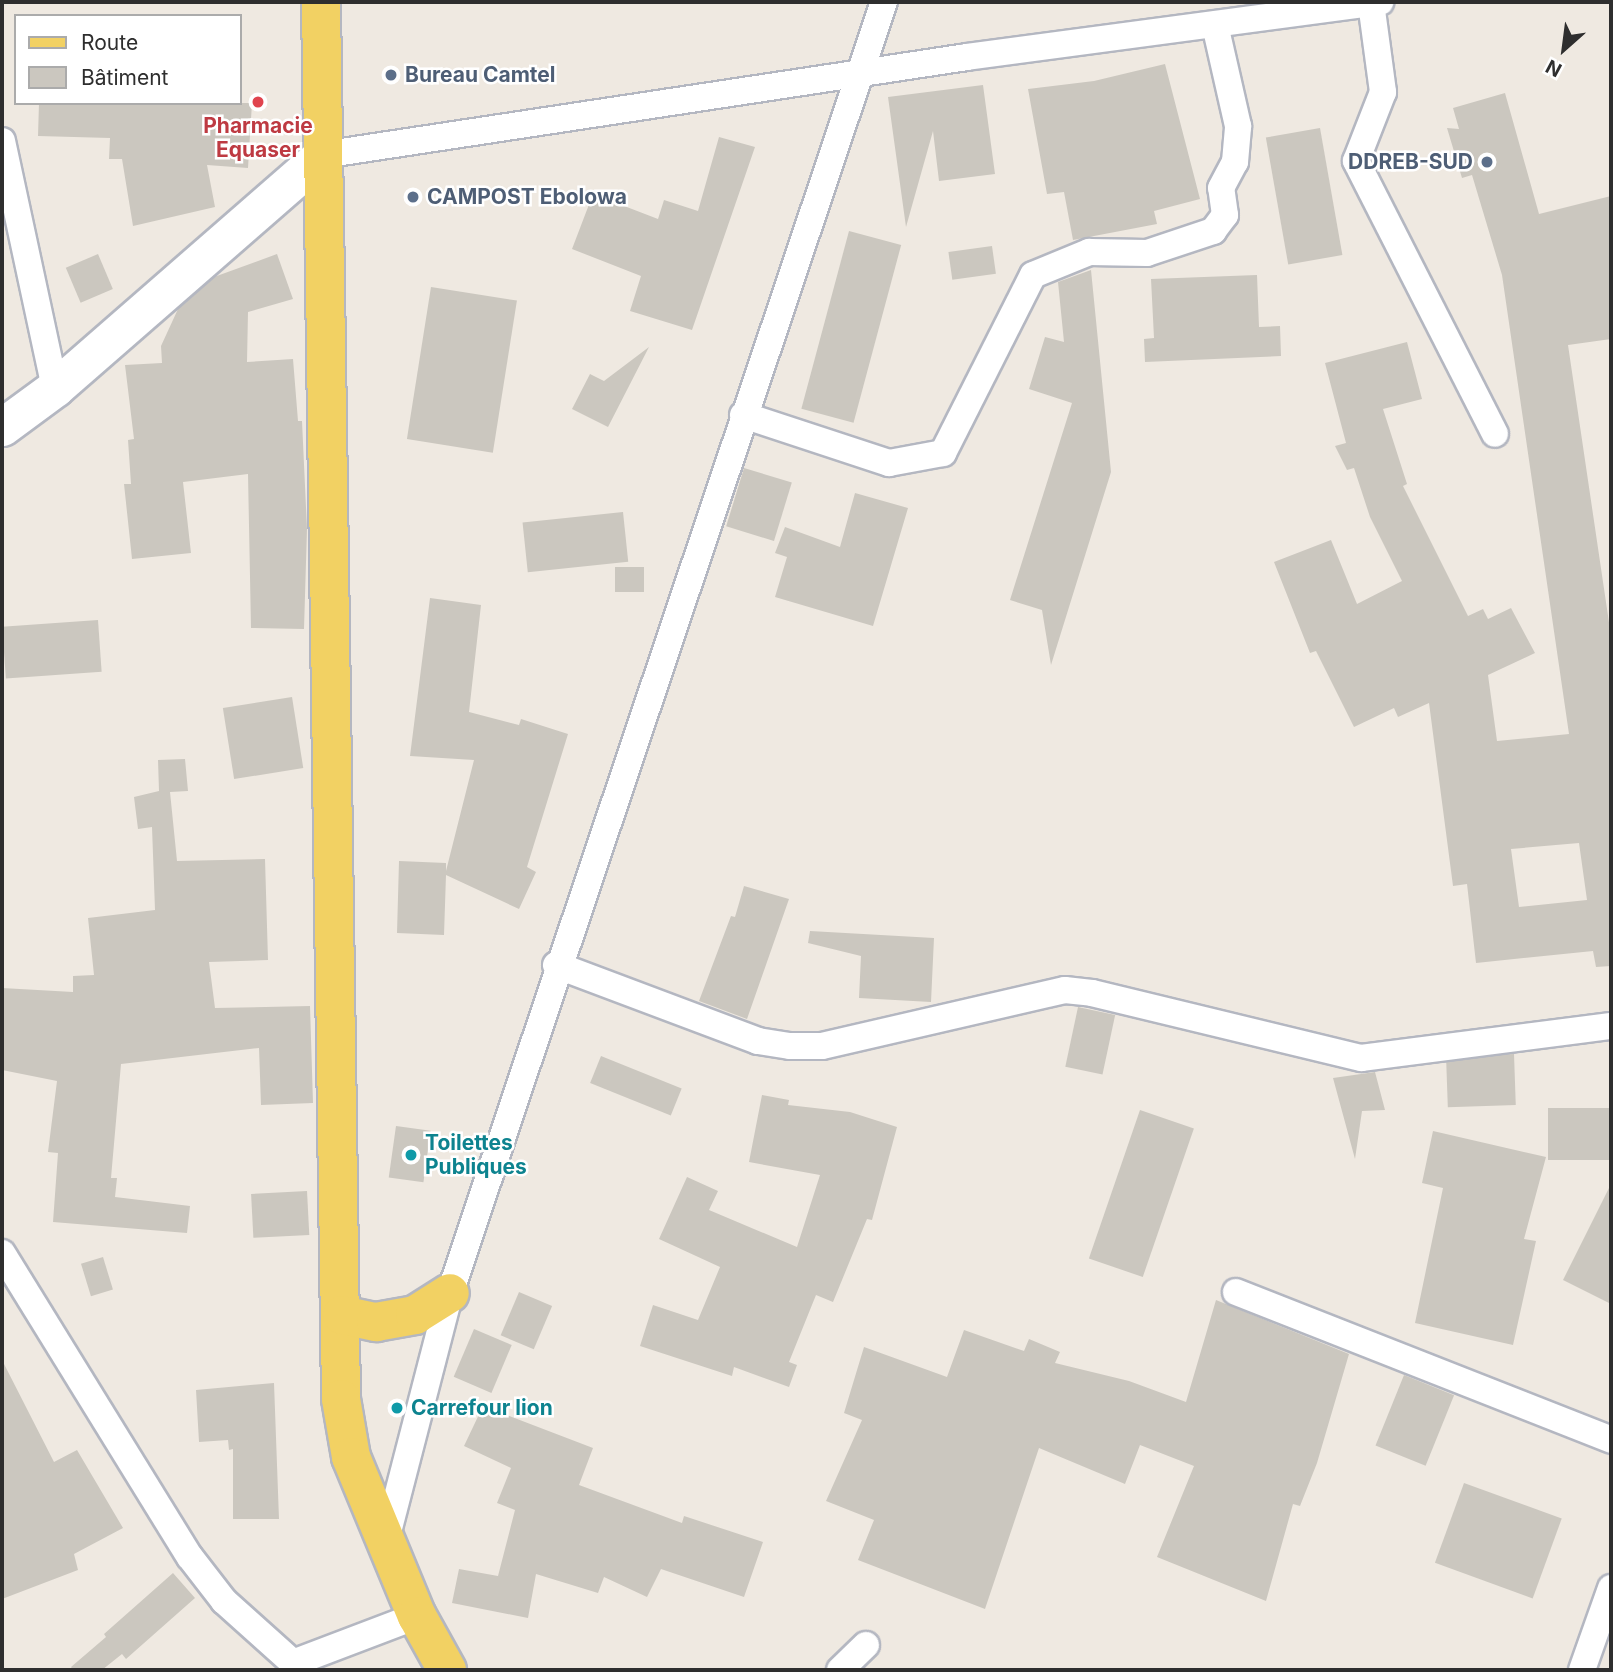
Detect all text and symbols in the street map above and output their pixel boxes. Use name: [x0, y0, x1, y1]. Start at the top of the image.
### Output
legend: [14, 14, 242, 105]
north arrow: [1529, 14, 1599, 84]
text: Route: [81, 30, 138, 55]
text: N: [1542, 54, 1566, 82]
place label: Bureau Camtel: [405, 62, 556, 88]
text: Bâtiment: [81, 65, 168, 90]
marker: Bureau Camtel: [383, 67, 399, 83]
marker: Pharmacie Equaser: [250, 94, 266, 110]
place label: Pharmacie Equaser: [203, 113, 313, 163]
place label: DDREB-SUD: [1348, 149, 1473, 175]
marker: DDREB-SUD: [1479, 154, 1495, 170]
place label: CAMPOST Ebolowa: [427, 184, 627, 210]
marker: CAMPOST Ebolowa: [405, 189, 421, 205]
place label: Toilettes Publiques: [425, 1130, 527, 1180]
marker: Toilettes Publiques: [403, 1147, 419, 1163]
place label: Carrefour lion: [411, 1395, 553, 1421]
marker: Carrefour lion: [389, 1400, 405, 1416]

